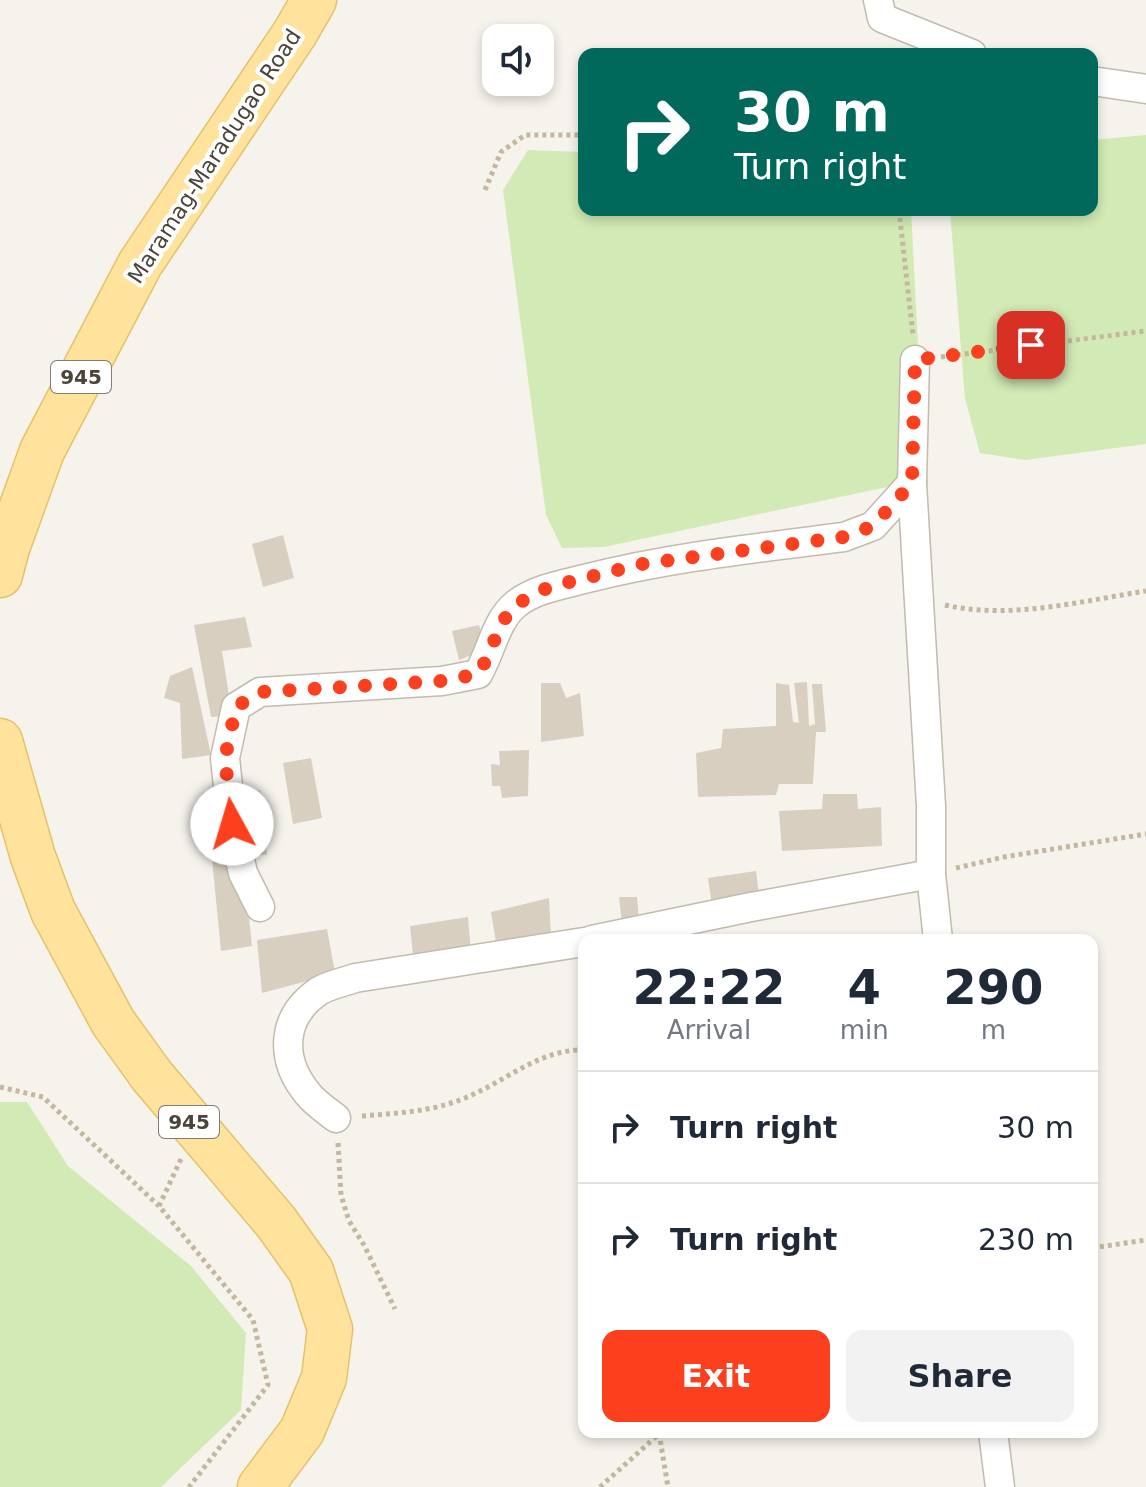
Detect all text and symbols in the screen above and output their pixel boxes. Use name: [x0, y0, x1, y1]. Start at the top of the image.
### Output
map controls: [482, 24, 554, 96]
button: sound: [482, 24, 554, 96]
street label: Maramag-Maradugao Road: [123, 25, 306, 288]
text: 30 m: [734, 79, 890, 144]
icon: right: [602, 80, 706, 184]
text: Turn right: [734, 146, 906, 187]
pin: [997, 311, 1065, 379]
icon: arrive: [1009, 323, 1053, 367]
road number: 945: [51, 361, 111, 393]
position arrow: [190, 782, 274, 866]
text: 22:22: [632, 959, 785, 1015]
text: 4: [848, 959, 881, 1015]
text: 290: [943, 959, 1043, 1015]
text: Arrival: [667, 1015, 751, 1045]
text: min: [840, 1015, 889, 1045]
text: m: [981, 1015, 1006, 1045]
icon: right: [602, 1105, 646, 1149]
road number: 945: [159, 1106, 219, 1138]
text: Turn right: [670, 1110, 837, 1145]
text: 30 m: [997, 1110, 1074, 1145]
icon: right: [602, 1217, 646, 1261]
text: Turn right: [670, 1222, 837, 1257]
text: 230 m: [978, 1222, 1074, 1257]
button: Exit: [602, 1330, 830, 1422]
button: Share: [846, 1330, 1074, 1422]

